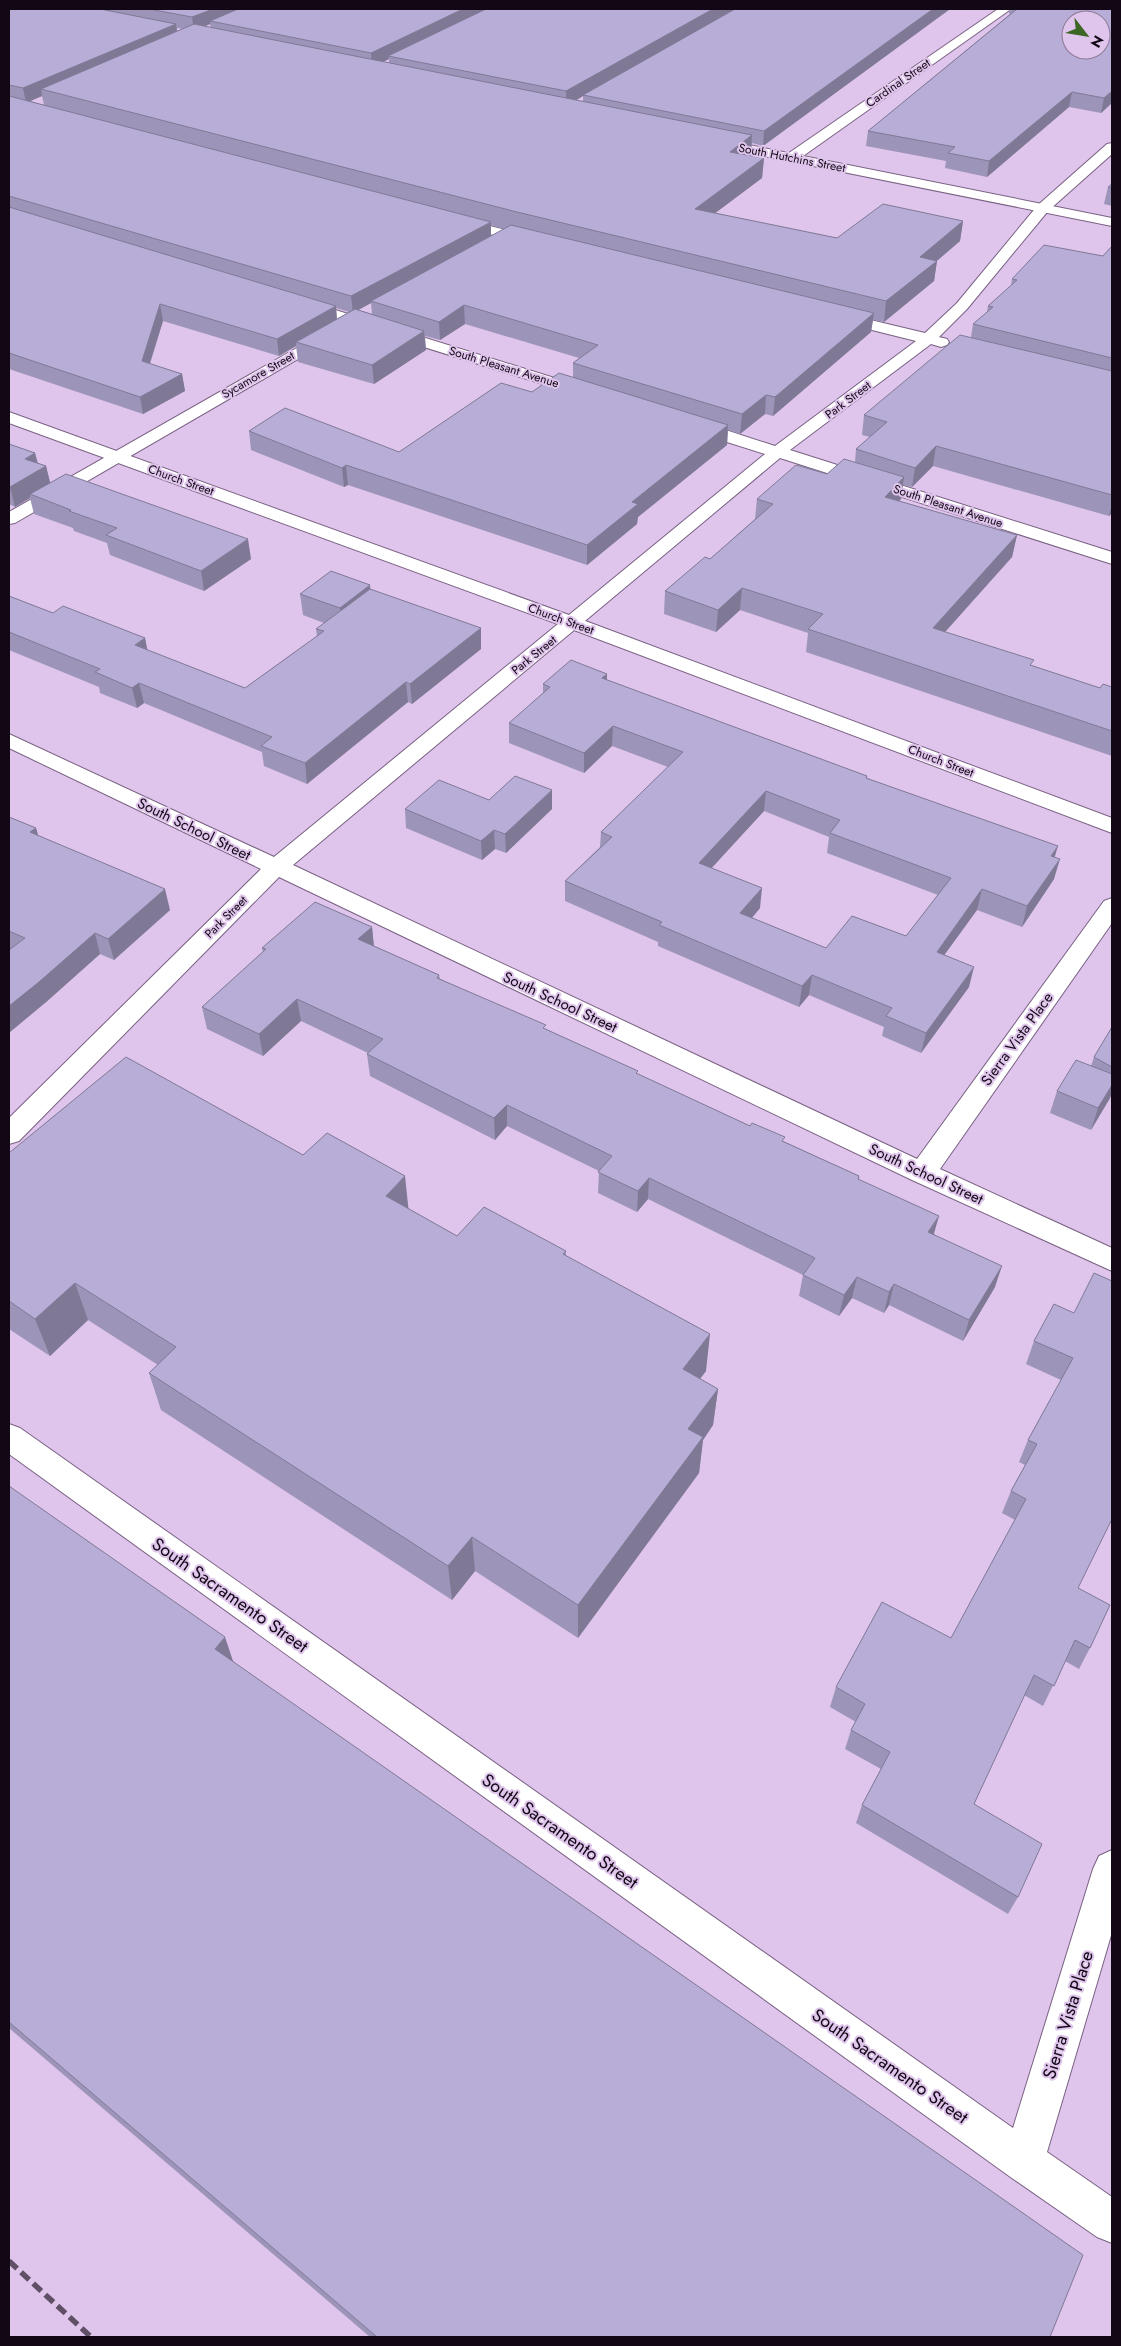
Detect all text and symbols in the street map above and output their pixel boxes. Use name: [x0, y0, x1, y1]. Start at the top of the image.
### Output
north arrow: [1061, 10, 1111, 60]
text: N: [1086, 32, 1109, 52]
street label: Cardinal Street: [862, 54, 934, 112]
street label: South Hutchins Street: [737, 139, 847, 177]
street label: South Pleasant Avenue: [447, 342, 561, 392]
street label: Sycamore Street: [218, 347, 298, 403]
street label: Park Street: [821, 377, 875, 423]
street label: Church Street: [145, 460, 217, 500]
street label: South Pleasant Avenue: [891, 480, 1005, 532]
street label: Church Street: [525, 599, 597, 639]
street label: Park Street: [507, 631, 561, 679]
street label: Church Street: [906, 740, 977, 782]
street label: South School Street: [134, 792, 255, 866]
street label: Park Street: [201, 892, 251, 942]
street label: South School Street: [499, 966, 621, 1038]
street label: Sierra Vista Place: [976, 987, 1059, 1090]
street label: South School Street: [865, 1138, 987, 1210]
street label: South Sacramento Street: [147, 1531, 314, 1659]
street label: South Sacramento Street: [477, 1767, 644, 1895]
street label: Sierra Vista Place: [1036, 1948, 1100, 2082]
street label: South Sacramento Street: [807, 2002, 974, 2130]

